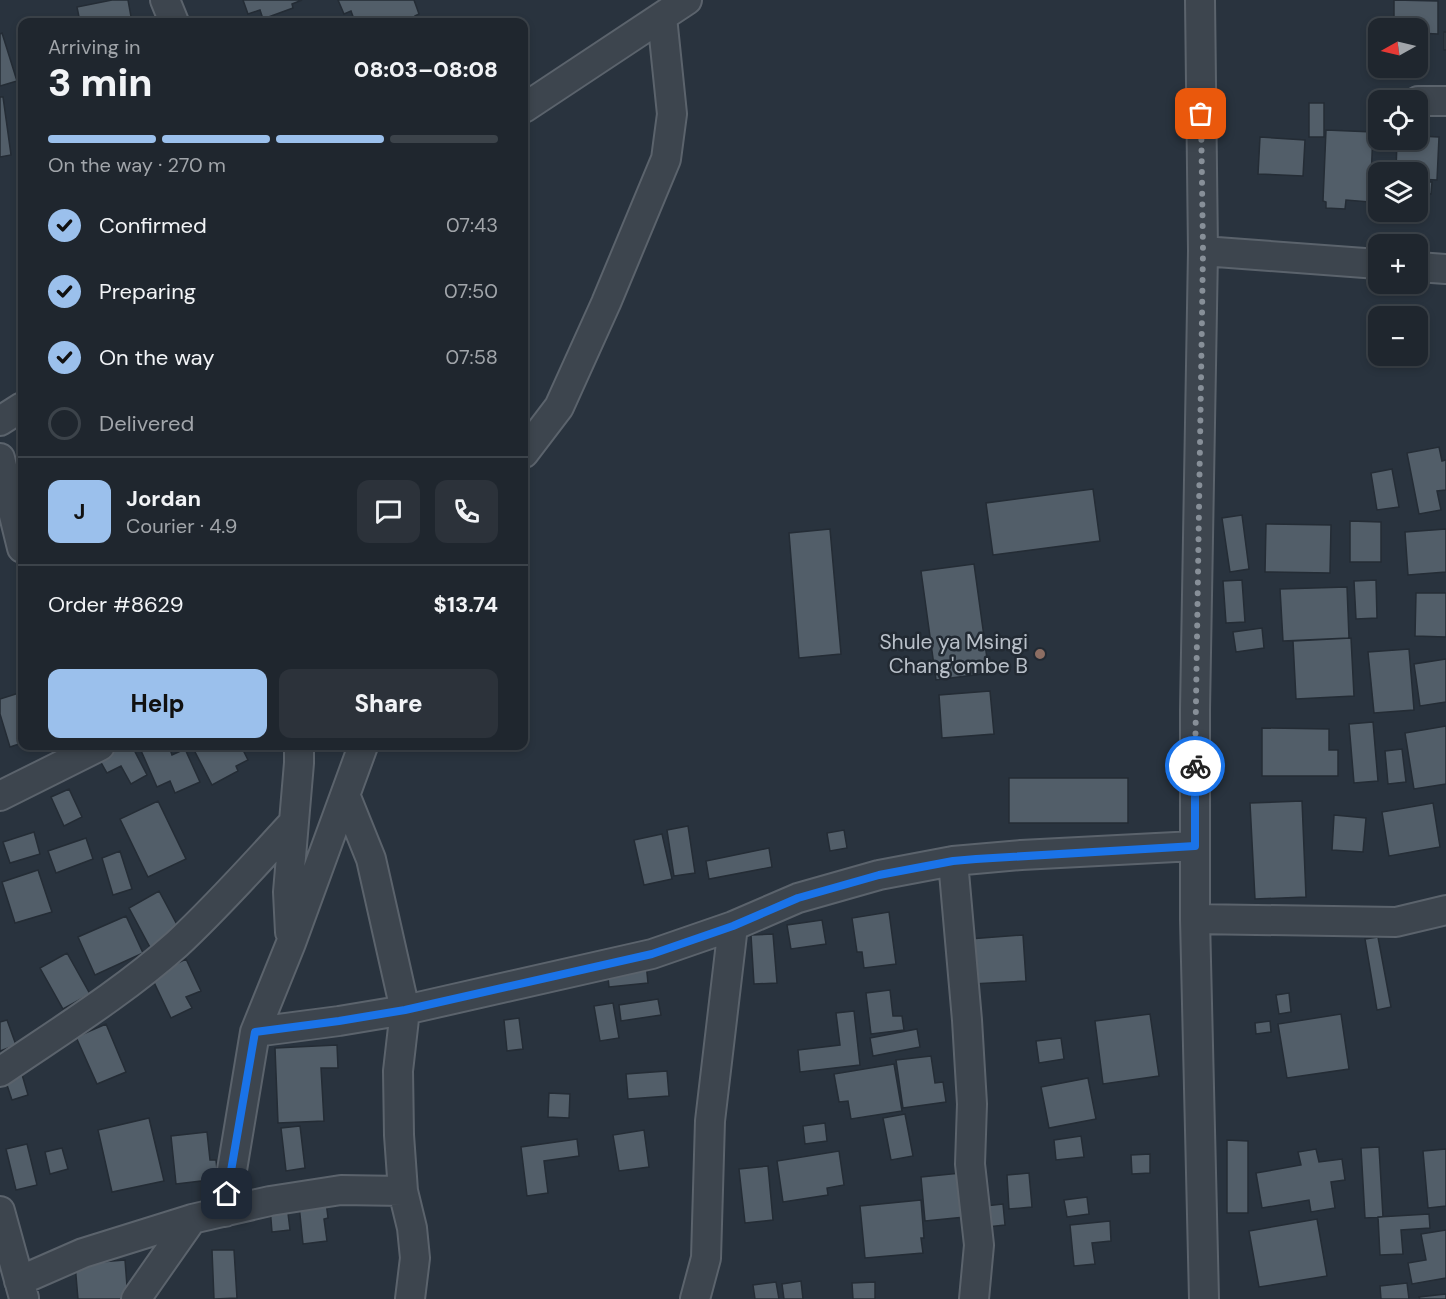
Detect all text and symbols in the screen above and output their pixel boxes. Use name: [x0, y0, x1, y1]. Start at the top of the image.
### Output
north arrow: [1368, 18, 1428, 78]
map controls: [1368, 18, 1428, 366]
text: Arriving in: [48, 34, 140, 60]
text: 08:03–08:08: [354, 55, 498, 84]
text: 3 min: [48, 57, 153, 108]
pin: [1175, 88, 1226, 139]
button: locate: [1368, 90, 1428, 150]
icon: bag: [1184, 97, 1217, 130]
text: On the way · 270 m: [48, 152, 226, 178]
button: layers: [1368, 162, 1428, 222]
icon: check: [48, 209, 81, 242]
text: Confirmed: [99, 211, 207, 240]
text: 07:43: [446, 212, 498, 238]
button: +: [1368, 234, 1428, 294]
icon: check: [48, 275, 81, 308]
text: Preparing: [99, 277, 196, 306]
text: 07:50: [444, 278, 498, 304]
button: −: [1368, 306, 1428, 366]
icon: check: [48, 341, 81, 374]
text: On the way: [99, 343, 214, 372]
text: 07:58: [446, 344, 498, 370]
text: Delivered: [99, 409, 194, 438]
button: chat: [357, 480, 420, 543]
button: phone: [435, 480, 498, 543]
text: Jordan: [126, 484, 201, 513]
text: J: [74, 497, 85, 526]
text: Courier · 4.9: [126, 513, 237, 539]
text: Order #8629: [48, 590, 184, 619]
text: $13.74: [434, 590, 498, 619]
place label: Shule ya Msingi Chang'ombe B: [879, 628, 1028, 680]
marker: Shule ya Msingi Chang'ombe B: [1033, 647, 1047, 661]
button: Help: [48, 669, 267, 738]
button: Share: [279, 669, 498, 738]
courier: [1165, 736, 1225, 796]
icon: bike: [1179, 750, 1212, 783]
pin: [201, 1168, 252, 1219]
icon: home: [210, 1177, 243, 1210]

